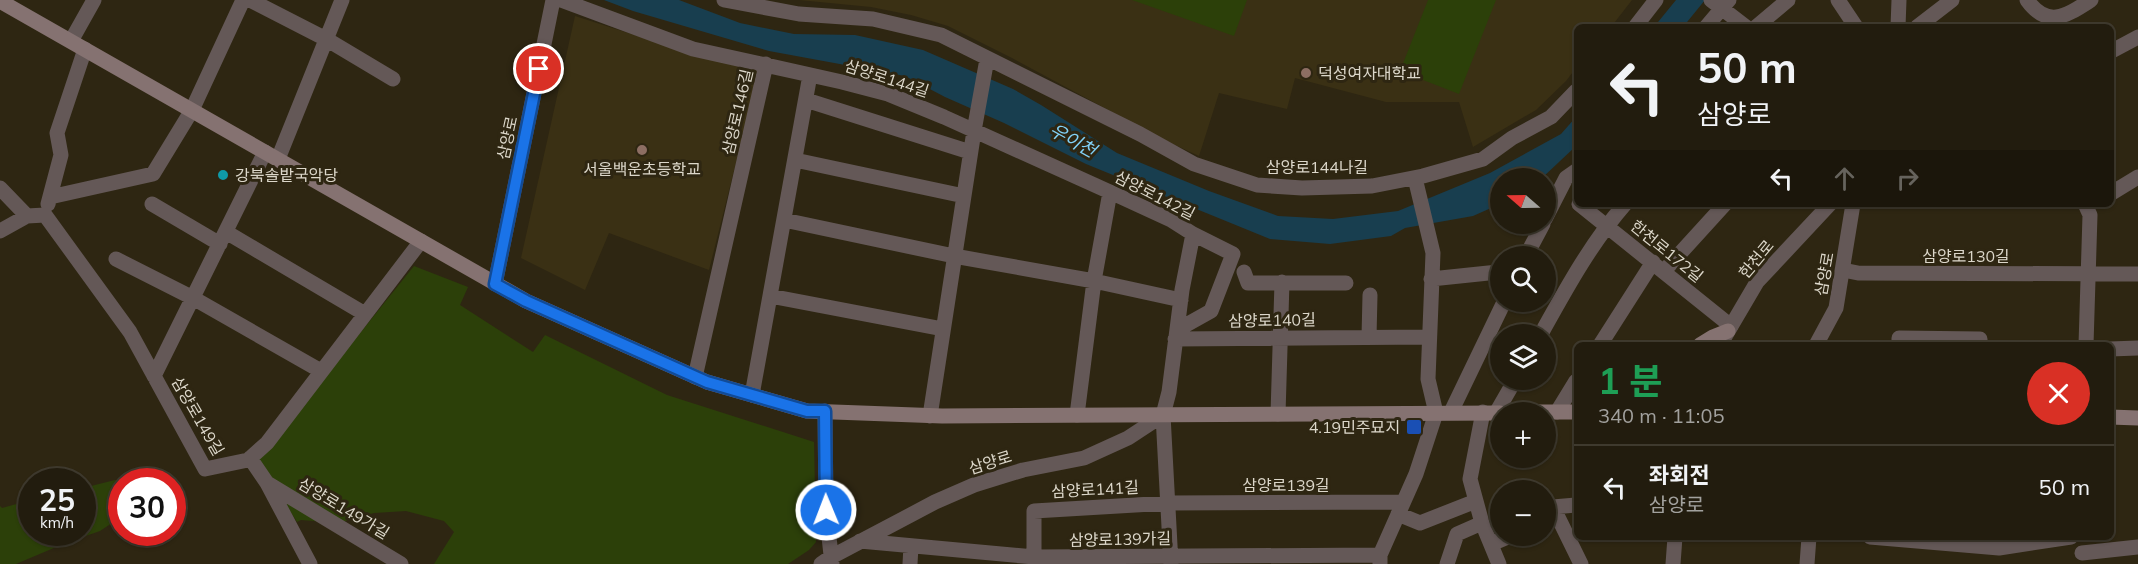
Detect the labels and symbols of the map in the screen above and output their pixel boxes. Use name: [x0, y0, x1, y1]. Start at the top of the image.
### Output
pin: [513, 43, 564, 94]
street label: 삼양로144길: [842, 55, 932, 101]
place label: 덕성여자대학교: [1318, 63, 1421, 83]
marker: 덕성여자대학교: [1299, 66, 1313, 80]
street label: 삼양로146길: [717, 67, 757, 157]
street label: 삼양로: [493, 114, 521, 162]
water label: 우이천: [1046, 118, 1102, 163]
marker: 서울백운초등학교: [635, 143, 649, 157]
street label: 삼양로144나길: [1266, 157, 1368, 177]
place label: 서울백운초등학교: [583, 159, 701, 179]
place label: 강북솔밭국악당: [235, 165, 338, 185]
street label: 삼양로142길: [1111, 166, 1199, 224]
marker: 강북솔밭국악당: [216, 168, 230, 182]
north arrow: [1490, 168, 1556, 234]
street label: 한천로172길: [1627, 216, 1707, 286]
street label: 한천로: [1734, 235, 1778, 282]
street label: 삼양로130길: [1922, 246, 2010, 266]
street label: 삼양로: [1810, 250, 1838, 297]
street label: 삼양로140길: [1228, 309, 1316, 331]
street label: 삼양로149길: [167, 373, 229, 459]
place label: 4.19민주묘지: [1309, 417, 1400, 437]
marker: 4.19민주묘지: [1405, 418, 1423, 436]
street label: 삼양로: [966, 446, 1014, 478]
speed limit sign: 30: [108, 468, 186, 546]
street label: 삼양로149가길: [295, 473, 393, 543]
street label: 삼양로139길: [1242, 475, 1330, 495]
street label: 삼양로141길: [1051, 477, 1139, 501]
position arrow: [794, 478, 858, 542]
street label: 삼양로139가길: [1069, 528, 1171, 550]

